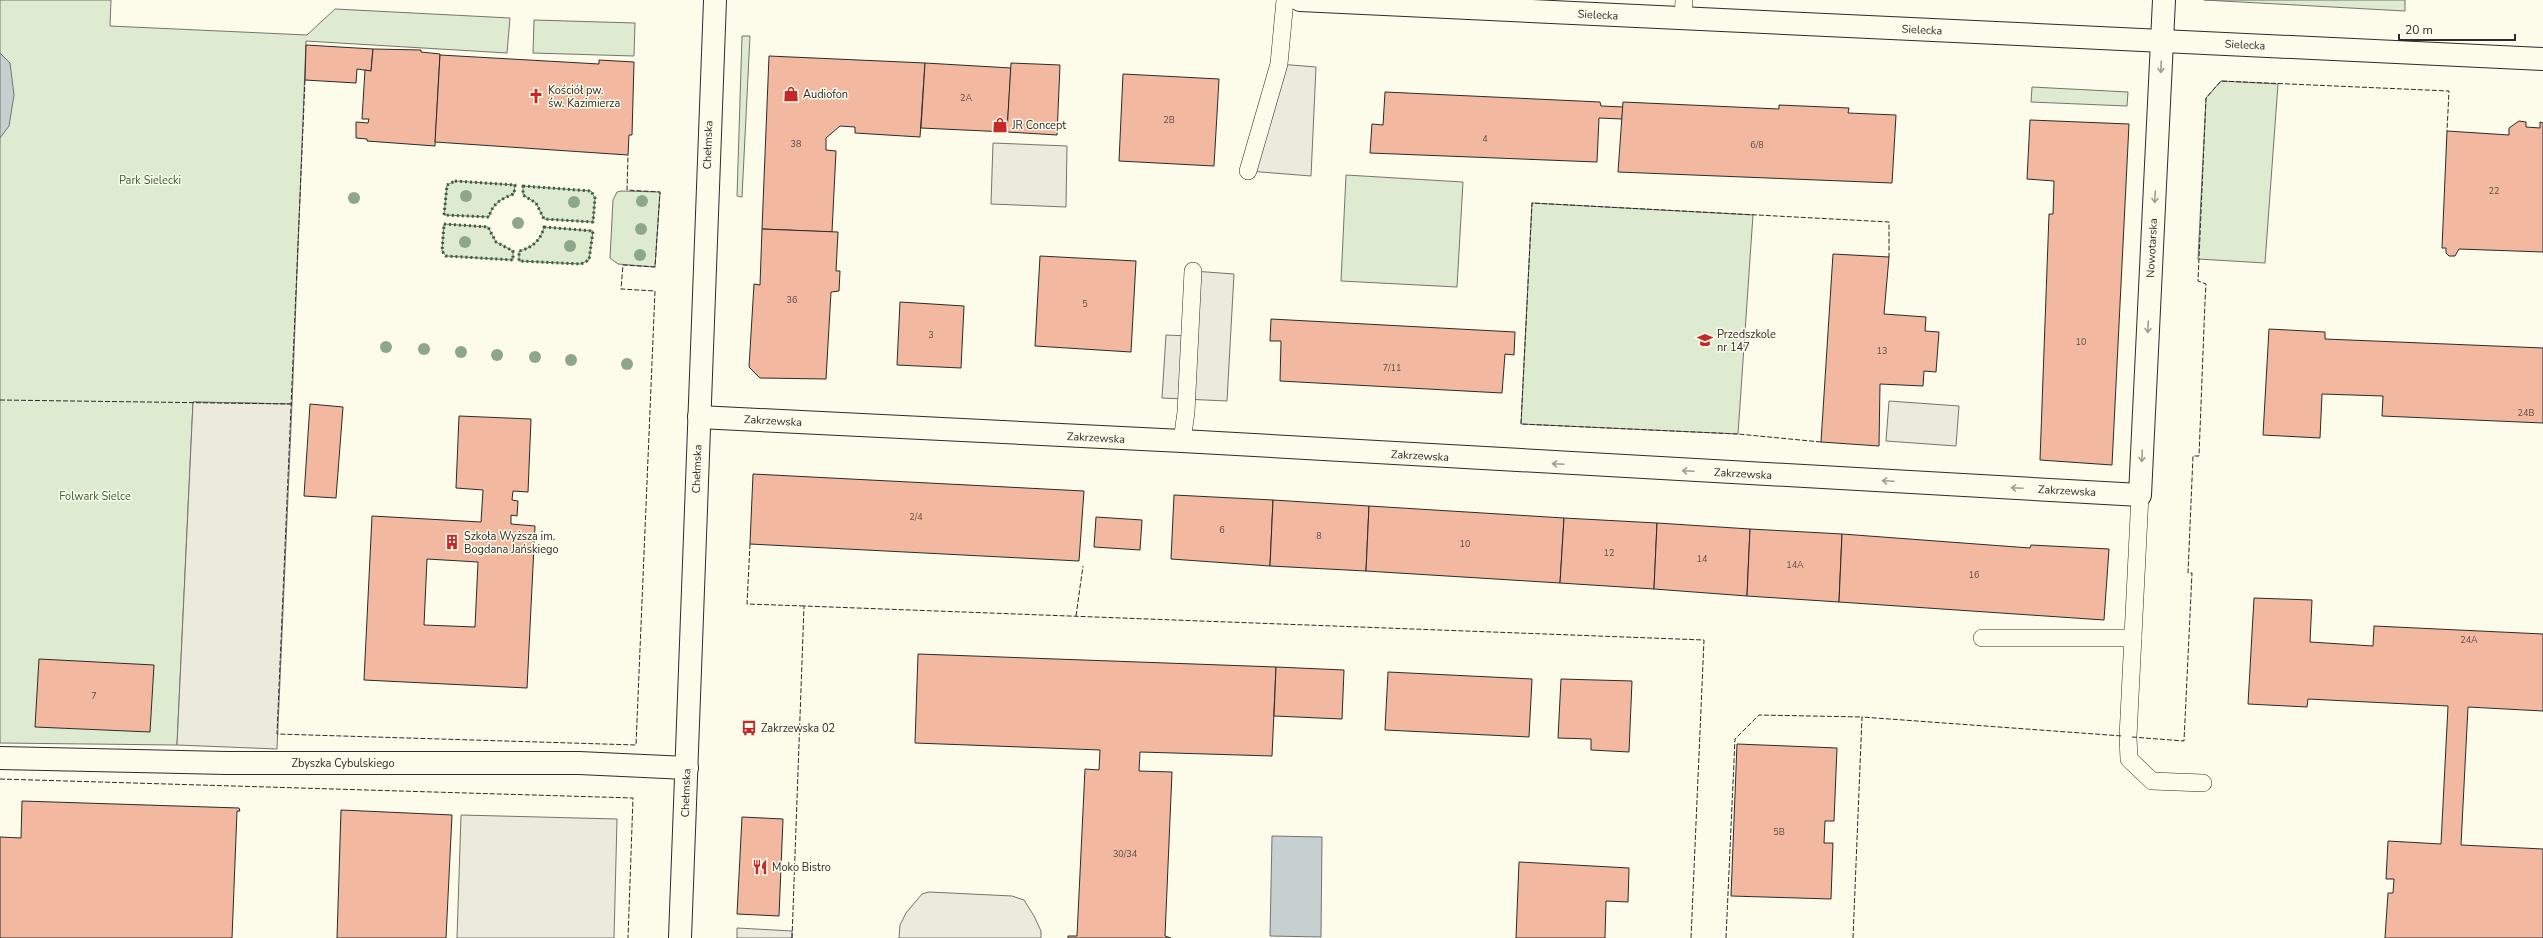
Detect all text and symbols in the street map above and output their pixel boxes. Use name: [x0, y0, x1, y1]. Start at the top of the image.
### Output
street label: Sielecka: [1577, 6, 1619, 24]
scale bar: [2399, 16, 2515, 42]
street label: Sielecka: [1901, 21, 1943, 39]
text: 20 m: [2405, 22, 2433, 38]
street label: Sielecka: [2224, 36, 2266, 54]
one-way arrow: [2157, 60, 2165, 73]
place label: Kościół pw. św. Kazimierza: [548, 83, 620, 111]
shop icon: Audiofon: [782, 85, 800, 103]
church icon: Kościół pw. św. Kazimierza: [527, 87, 545, 105]
place label: Audiofon: [803, 87, 848, 102]
house number: 2A: [960, 92, 972, 104]
house number: 2B: [1163, 114, 1175, 126]
shop icon: JR Concept: [991, 116, 1009, 134]
place label: JR Concept: [1011, 118, 1066, 133]
street label: Chełmska: [700, 120, 716, 170]
house number: 4: [1482, 133, 1488, 145]
house number: 38: [791, 138, 801, 150]
house number: 6/8: [1750, 139, 1764, 151]
park label: Park Sielecki: [119, 173, 181, 188]
house number: 22: [2489, 185, 2499, 197]
one-way arrow: [2151, 190, 2158, 203]
street label: Nowotarska: [2143, 218, 2161, 278]
house number: 36: [787, 294, 797, 306]
house number: 5: [1082, 298, 1088, 310]
one-way arrow: [2145, 320, 2152, 333]
place label: Przedszkole nr 147: [1717, 327, 1776, 355]
house number: 3: [928, 329, 934, 341]
school or university icon: Przedszkole nr 147: [1696, 331, 1714, 349]
house number: 10: [2076, 336, 2086, 348]
house number: 13: [1877, 345, 1887, 357]
house number: 7/11: [1383, 362, 1401, 374]
house number: 24B: [2518, 407, 2534, 419]
street label: Zakrzewska: [744, 412, 803, 430]
street label: Zakrzewska: [1067, 429, 1126, 447]
street label: Chełmska: [689, 444, 705, 494]
street label: Zakrzewska: [1391, 447, 1450, 465]
one-way arrow: [2138, 449, 2146, 462]
one-way arrow: [1552, 460, 1565, 467]
street label: Zakrzewska: [1714, 465, 1773, 483]
one-way arrow: [1682, 467, 1695, 474]
one-way arrow: [1882, 478, 1895, 485]
street label: Zakrzewska: [2038, 482, 2097, 500]
one-way arrow: [2011, 485, 2024, 492]
park label: Folwark Sielce: [59, 489, 131, 504]
house number: 2/4: [909, 511, 923, 523]
house number: 6: [1219, 524, 1225, 536]
place label: Szkoła Wyższa im. Bogdana Jańskiego: [464, 529, 559, 557]
house number: 8: [1316, 530, 1322, 542]
building icon: Szkoła Wyższa im. Bogdana Jańskiego: [443, 533, 461, 551]
house number: 10: [1460, 538, 1470, 550]
house number: 12: [1604, 547, 1614, 559]
house number: 14: [1697, 553, 1708, 565]
house number: 14A: [1786, 559, 1804, 571]
house number: 16: [1969, 569, 1979, 581]
house number: 24A: [2460, 634, 2478, 646]
house number: 7: [91, 690, 97, 702]
bus stop icon: Zakrzewska 02: [740, 719, 758, 737]
place label: Zakrzewska 02: [761, 721, 835, 736]
street label: Zbyszka Cybulskiego: [291, 756, 395, 771]
street label: Chełmska: [678, 768, 694, 818]
house number: 5B: [1773, 826, 1785, 838]
house number: 30/34: [1113, 848, 1138, 860]
restaurant icon: Moko Bistro: [751, 858, 769, 876]
place label: Moko Bistro: [772, 860, 831, 875]

